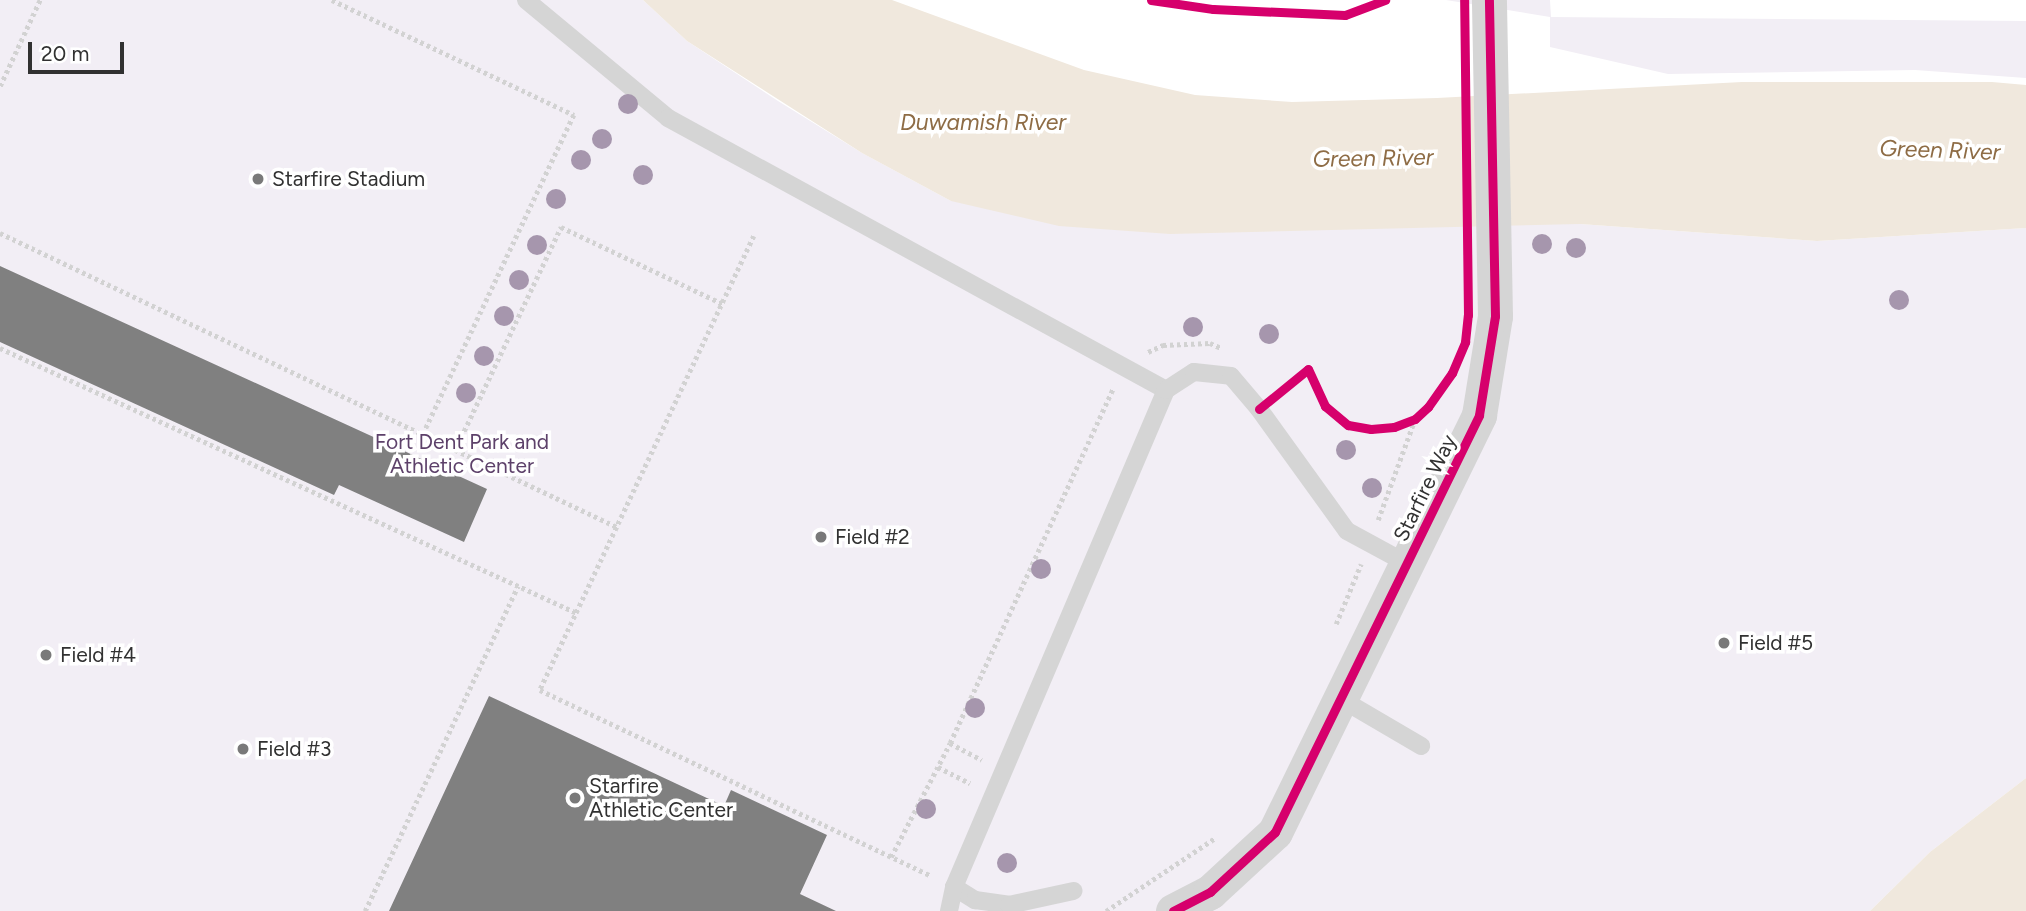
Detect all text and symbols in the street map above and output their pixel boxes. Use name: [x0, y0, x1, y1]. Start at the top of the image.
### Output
scale bar: [32, 28, 128, 72]
text: 20 m: [41, 41, 89, 66]
water label: Duwamish River: [900, 108, 1066, 136]
water label: Green River: [1879, 134, 2001, 166]
water label: Green River: [1312, 143, 1434, 173]
place label: Starfire Stadium: [272, 166, 425, 192]
marker: Starfire Stadium: [250, 171, 266, 187]
park label: Fort Dent Park and Athletic Center: [375, 429, 549, 479]
street label: Starfire Way: [1388, 430, 1462, 546]
place label: Field #2: [835, 524, 910, 550]
marker: Field #2: [813, 529, 829, 545]
place label: Field #5: [1738, 630, 1813, 656]
marker: Field #5: [1716, 635, 1732, 651]
place label: Field #4: [60, 642, 136, 668]
marker: Field #4: [38, 647, 54, 663]
place label: Field #3: [257, 736, 331, 762]
marker: Field #3: [235, 741, 251, 757]
place label: Starfire Athletic Center: [589, 773, 733, 823]
marker: Starfire Athletic Center: [567, 790, 583, 806]

